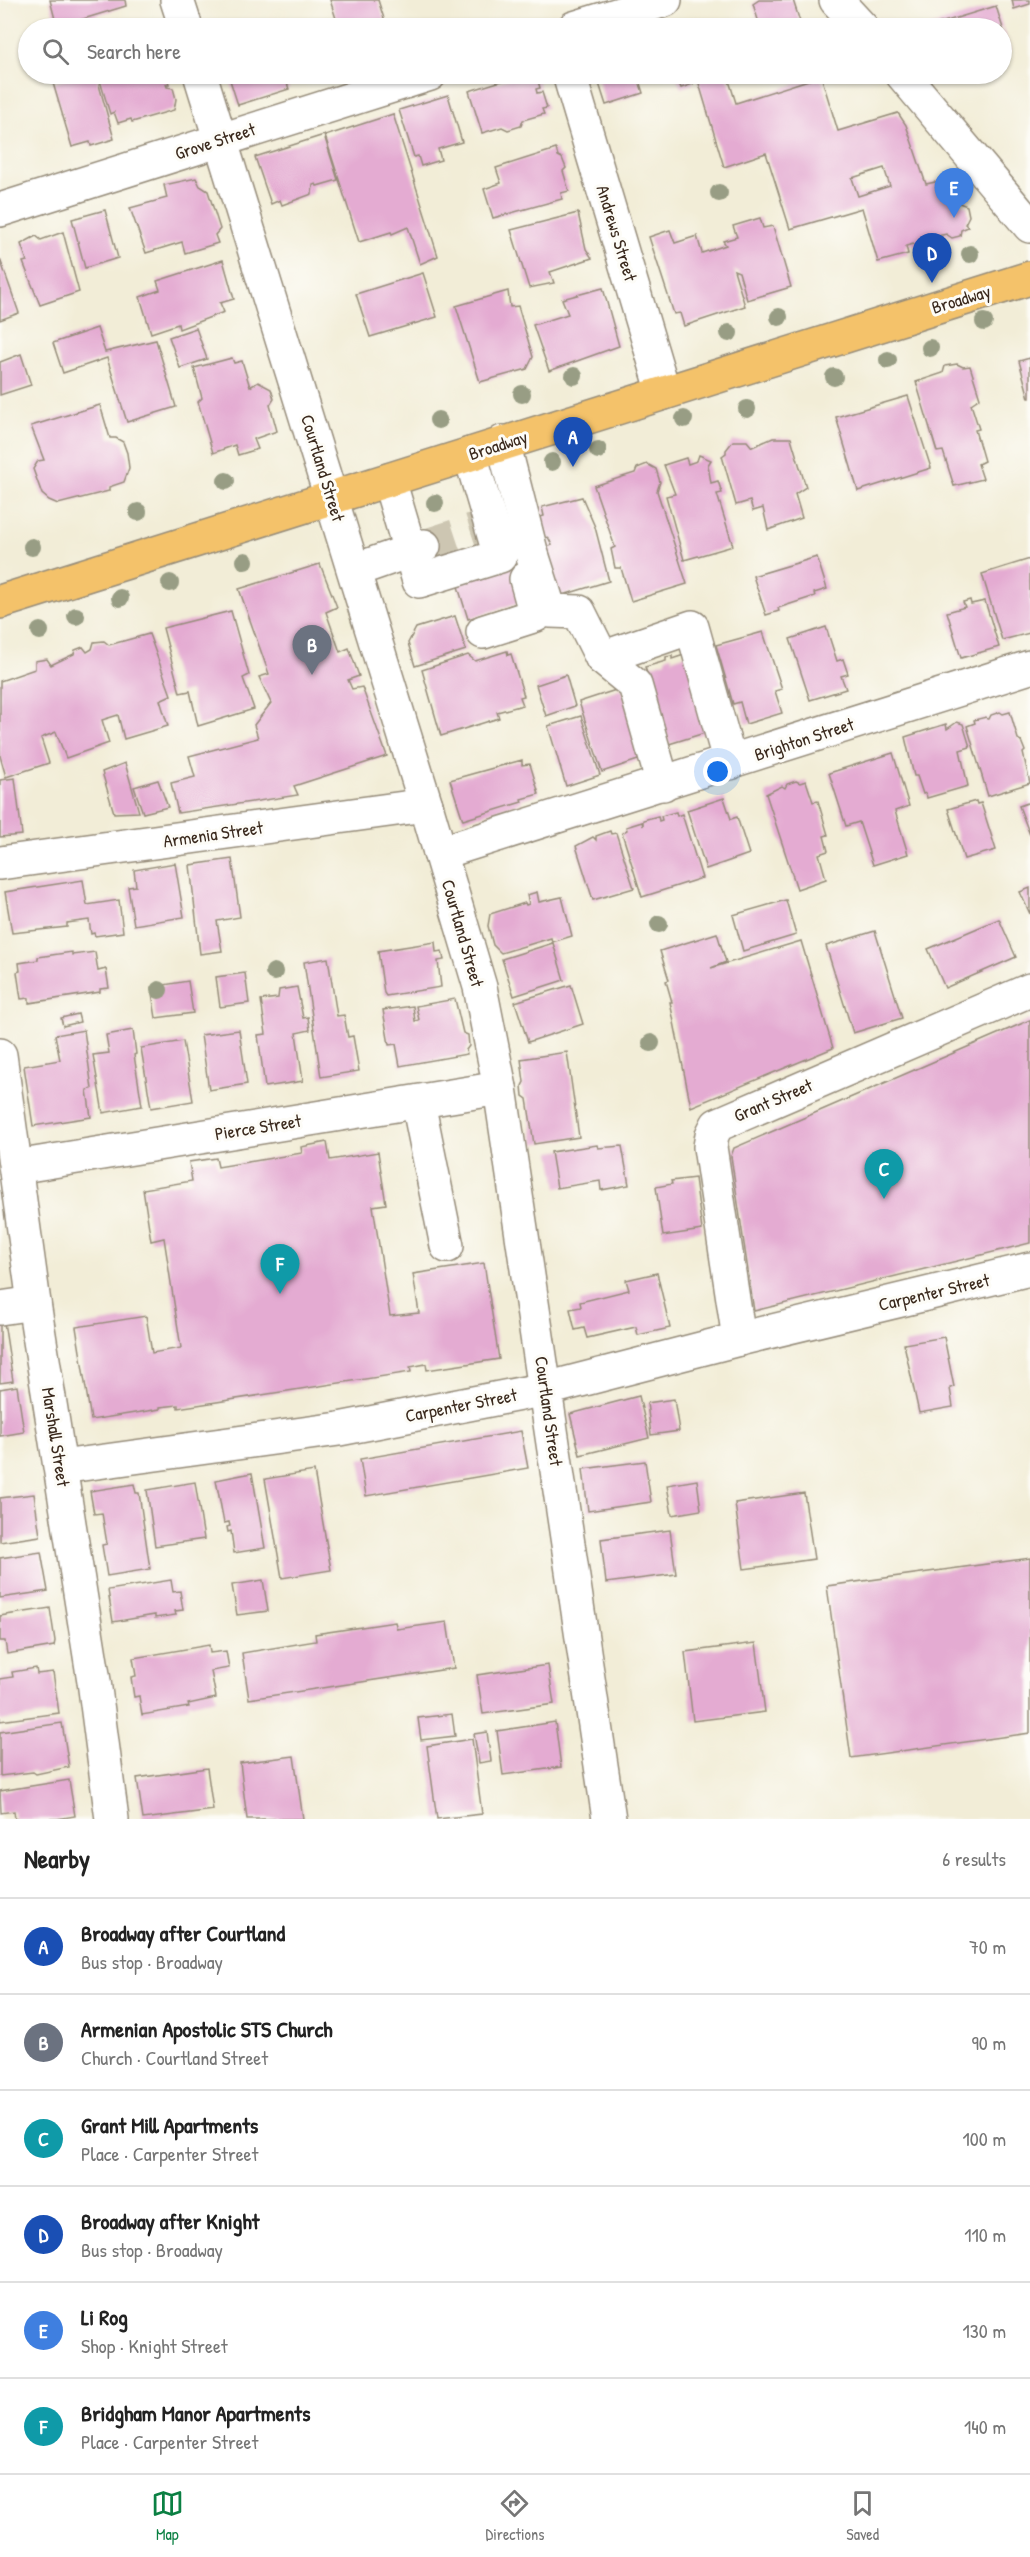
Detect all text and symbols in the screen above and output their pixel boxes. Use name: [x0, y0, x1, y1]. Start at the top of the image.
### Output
search box: [18, 18, 1012, 84]
icon: search: [39, 35, 72, 68]
text: Search here: [87, 36, 181, 66]
street label: Grove Street: [172, 116, 259, 166]
pin: E: [934, 168, 974, 218]
street label: Andrews Street: [591, 182, 644, 285]
pin: D: [912, 234, 952, 283]
street label: Broadway: [928, 278, 994, 320]
street label: Courtland Street: [295, 412, 351, 525]
pin: A: [554, 418, 592, 467]
street label: Broadway: [465, 424, 531, 466]
pin: B: [292, 626, 332, 675]
street label: Brighton Street: [751, 711, 858, 767]
your location: [703, 757, 732, 786]
street label: Armenia Street: [162, 815, 265, 853]
street label: Courtland Street: [436, 876, 490, 990]
street label: Grant Street: [730, 1072, 817, 1128]
street label: Pierce Street: [213, 1108, 304, 1146]
pin: C: [864, 1150, 904, 1199]
pin: F: [260, 1244, 300, 1294]
street label: Carpenter Street: [876, 1267, 993, 1317]
street label: Courtland Street: [529, 1355, 569, 1468]
street label: Carpenter Street: [403, 1382, 520, 1428]
street label: Marshall Street: [36, 1386, 76, 1489]
text: Nearby: [24, 1841, 90, 1876]
text: 6 results: [942, 1845, 1006, 1872]
text: Broadway after Courtland: [81, 1918, 285, 1948]
text: A: [39, 1933, 48, 1960]
text: 70 m: [969, 1933, 1006, 1960]
text: Bus stop · Broadway: [81, 1948, 223, 1975]
text: Armenian Apostolic STS Church: [81, 2014, 333, 2044]
text: B: [38, 2029, 49, 2056]
text: 90 m: [972, 2029, 1006, 2056]
text: Church · Courtland Street: [81, 2044, 268, 2071]
text: Grant Mill Apartments: [81, 2110, 258, 2140]
text: C: [38, 2125, 49, 2152]
text: 100 m: [963, 2125, 1006, 2152]
text: Place · Carpenter Street: [81, 2140, 258, 2167]
text: Broadway after Knight: [81, 2206, 259, 2236]
text: D: [39, 2221, 48, 2248]
text: 110 m: [964, 2221, 1006, 2248]
text: Bus stop · Broadway: [81, 2236, 223, 2263]
text: Li Rog: [81, 2302, 128, 2332]
text: E: [39, 2317, 48, 2344]
text: 130 m: [963, 2317, 1006, 2344]
text: Shop · Knight Street: [81, 2332, 228, 2359]
text: Bridgham Manor Apartments: [81, 2398, 310, 2428]
text: F: [40, 2413, 47, 2440]
text: 140 m: [964, 2413, 1006, 2440]
text: Place · Carpenter Street: [81, 2428, 258, 2455]
tab: Map: [151, 2487, 184, 2545]
tab: Directions: [486, 2487, 544, 2545]
tab: Saved: [846, 2487, 879, 2545]

